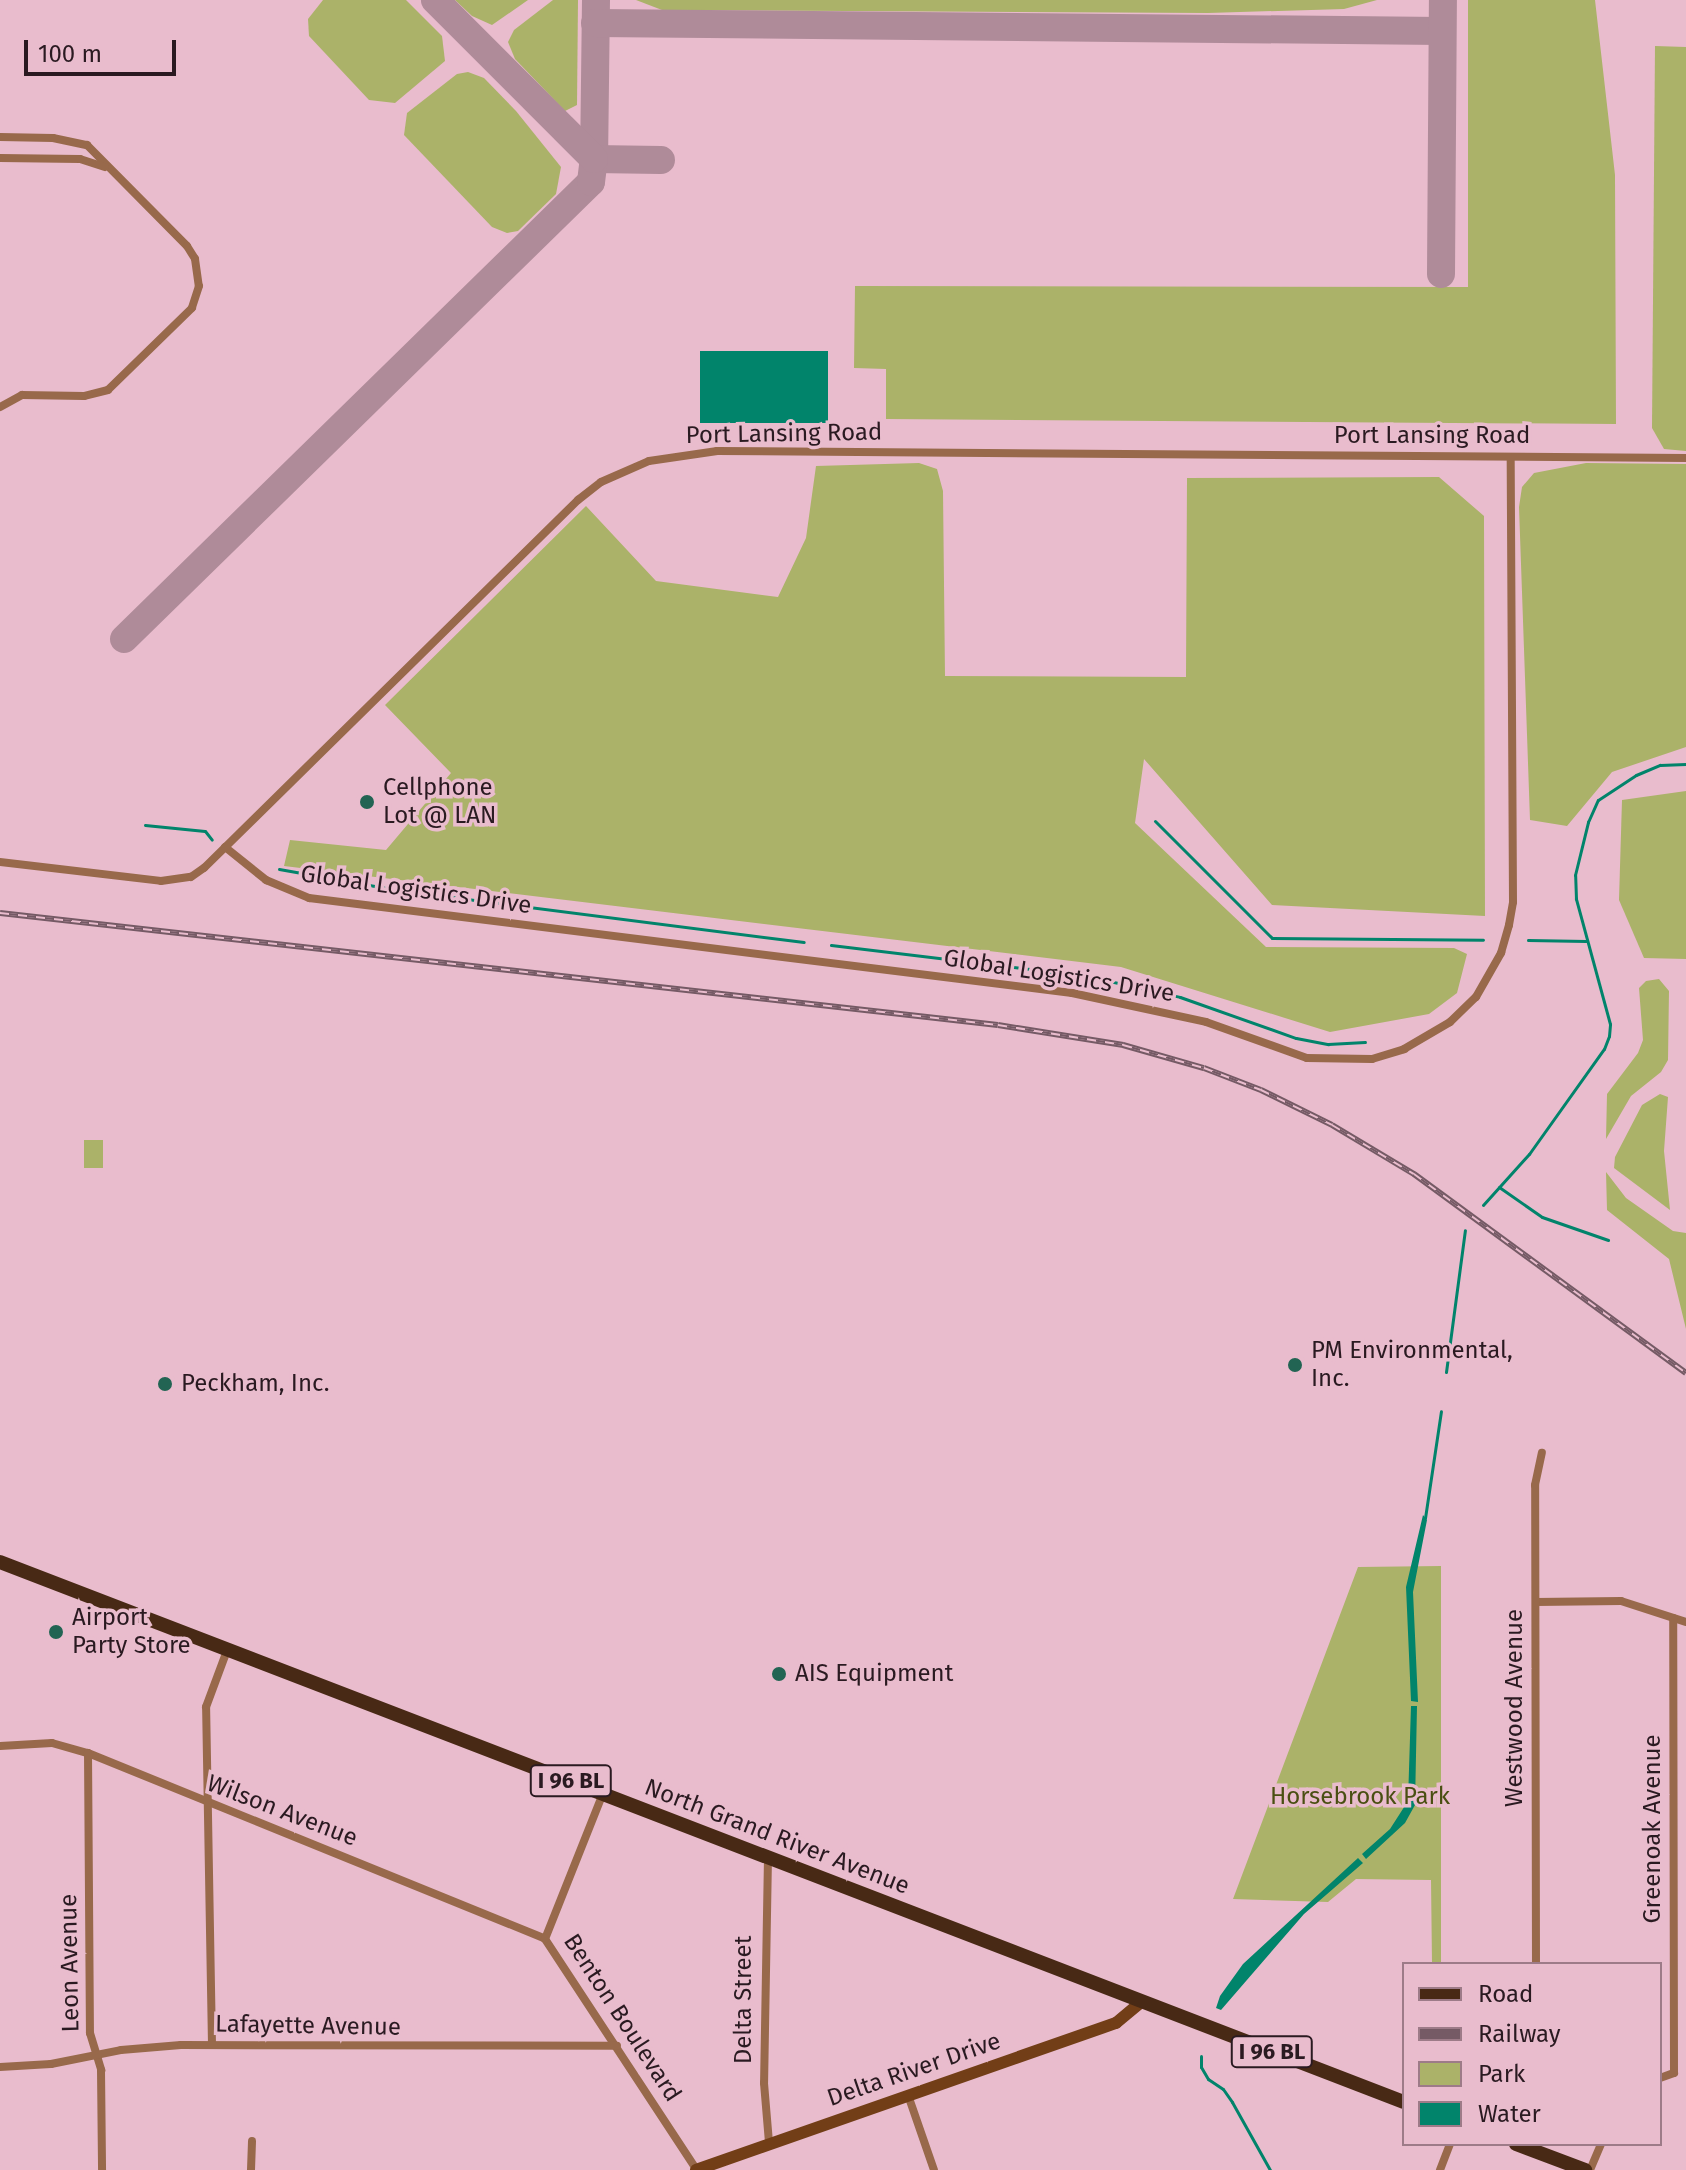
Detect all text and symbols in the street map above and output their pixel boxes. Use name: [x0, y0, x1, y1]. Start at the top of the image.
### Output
scale bar: [28, 24, 180, 74]
text: 100 m: [38, 40, 102, 68]
street label: Port Lansing Road: [685, 418, 883, 450]
street label: Port Lansing Road: [1334, 422, 1530, 450]
place label: Cellphone Lot @ LAN: [383, 774, 496, 830]
marker: Cellphone Lot @ LAN: [358, 793, 376, 811]
street label: Global Logistics Drive: [299, 860, 533, 920]
street label: Global Logistics Drive: [942, 944, 1176, 1008]
place label: PM Environmental, Inc.: [1311, 1337, 1513, 1393]
marker: PM Environmental, Inc.: [1286, 1356, 1304, 1374]
place label: Peckham, Inc.: [181, 1370, 329, 1398]
marker: Peckham, Inc.: [156, 1375, 174, 1393]
place label: Airport Party Store: [72, 1604, 191, 1660]
street label: Westwood Avenue: [1501, 1609, 1529, 1807]
marker: Airport Party Store: [47, 1623, 65, 1641]
place label: AIS Equipment: [795, 1660, 953, 1688]
marker: AIS Equipment: [770, 1665, 788, 1683]
street label: Greenoak Avenue: [1639, 1734, 1667, 1924]
road number: I 96 BL: [529, 1763, 613, 1799]
street label: Wilson Avenue: [203, 1769, 361, 1853]
street label: North Grand River Avenue: [640, 1773, 914, 1901]
park label: Horsebrook Park: [1270, 1783, 1450, 1811]
street label: Leon Avenue: [54, 1893, 86, 2033]
street label: Benton Boulevard: [557, 1929, 687, 2107]
street label: Delta Street: [730, 1936, 758, 2064]
legend: [1402, 1962, 1662, 2146]
text: Road: [1478, 1980, 1533, 2008]
street label: Lafayette Avenue: [215, 2010, 401, 2042]
text: Railway: [1478, 2020, 1561, 2048]
street label: Delta River Drive: [824, 2027, 1004, 2113]
road number: I 96 BL: [1230, 2034, 1314, 2070]
text: Park: [1478, 2060, 1525, 2088]
text: Water: [1478, 2100, 1541, 2128]

